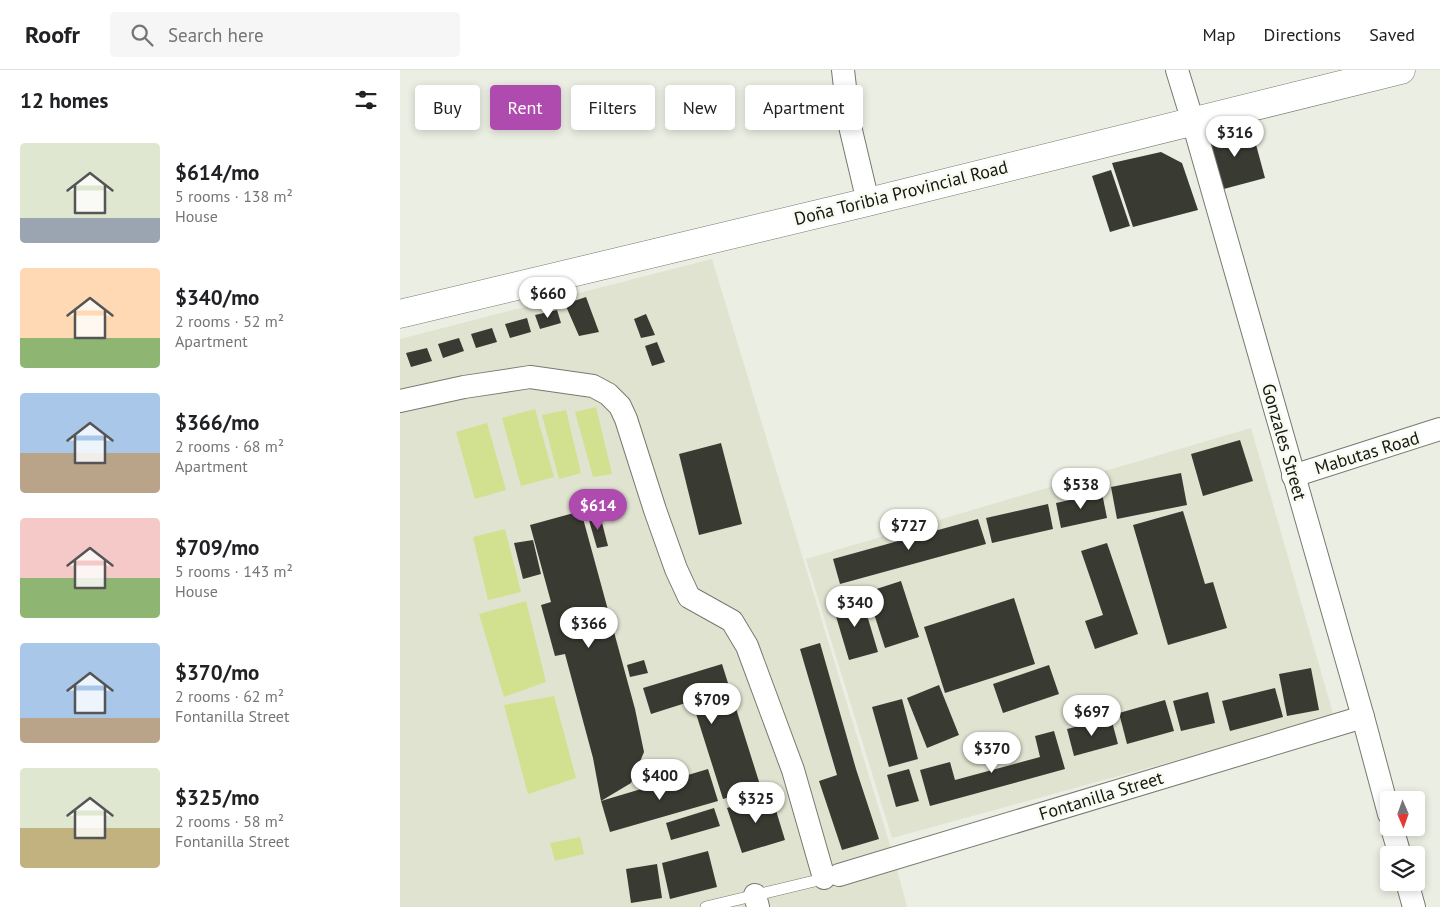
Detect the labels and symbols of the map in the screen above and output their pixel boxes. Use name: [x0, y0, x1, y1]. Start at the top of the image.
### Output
pin: $316: [1205, 116, 1265, 158]
street label: Doña Toribia Provincial Road: [792, 155, 1010, 230]
pin: $660: [518, 276, 578, 319]
street label: Gonzales Street: [1257, 381, 1312, 503]
street label: Mabutas Road: [1312, 426, 1422, 479]
pin: $538: [1051, 468, 1111, 510]
pin: $614: [568, 488, 628, 531]
pin: $727: [879, 508, 939, 551]
pin: $340: [825, 586, 885, 628]
pin: $366: [559, 606, 619, 649]
pin: $709: [682, 682, 742, 725]
pin: $697: [1062, 694, 1122, 737]
pin: $370: [962, 732, 1022, 774]
pin: $400: [630, 758, 690, 801]
street label: Fontanilla Street: [1036, 766, 1166, 825]
pin: $325: [726, 782, 786, 824]
north arrow: [1380, 791, 1425, 836]

